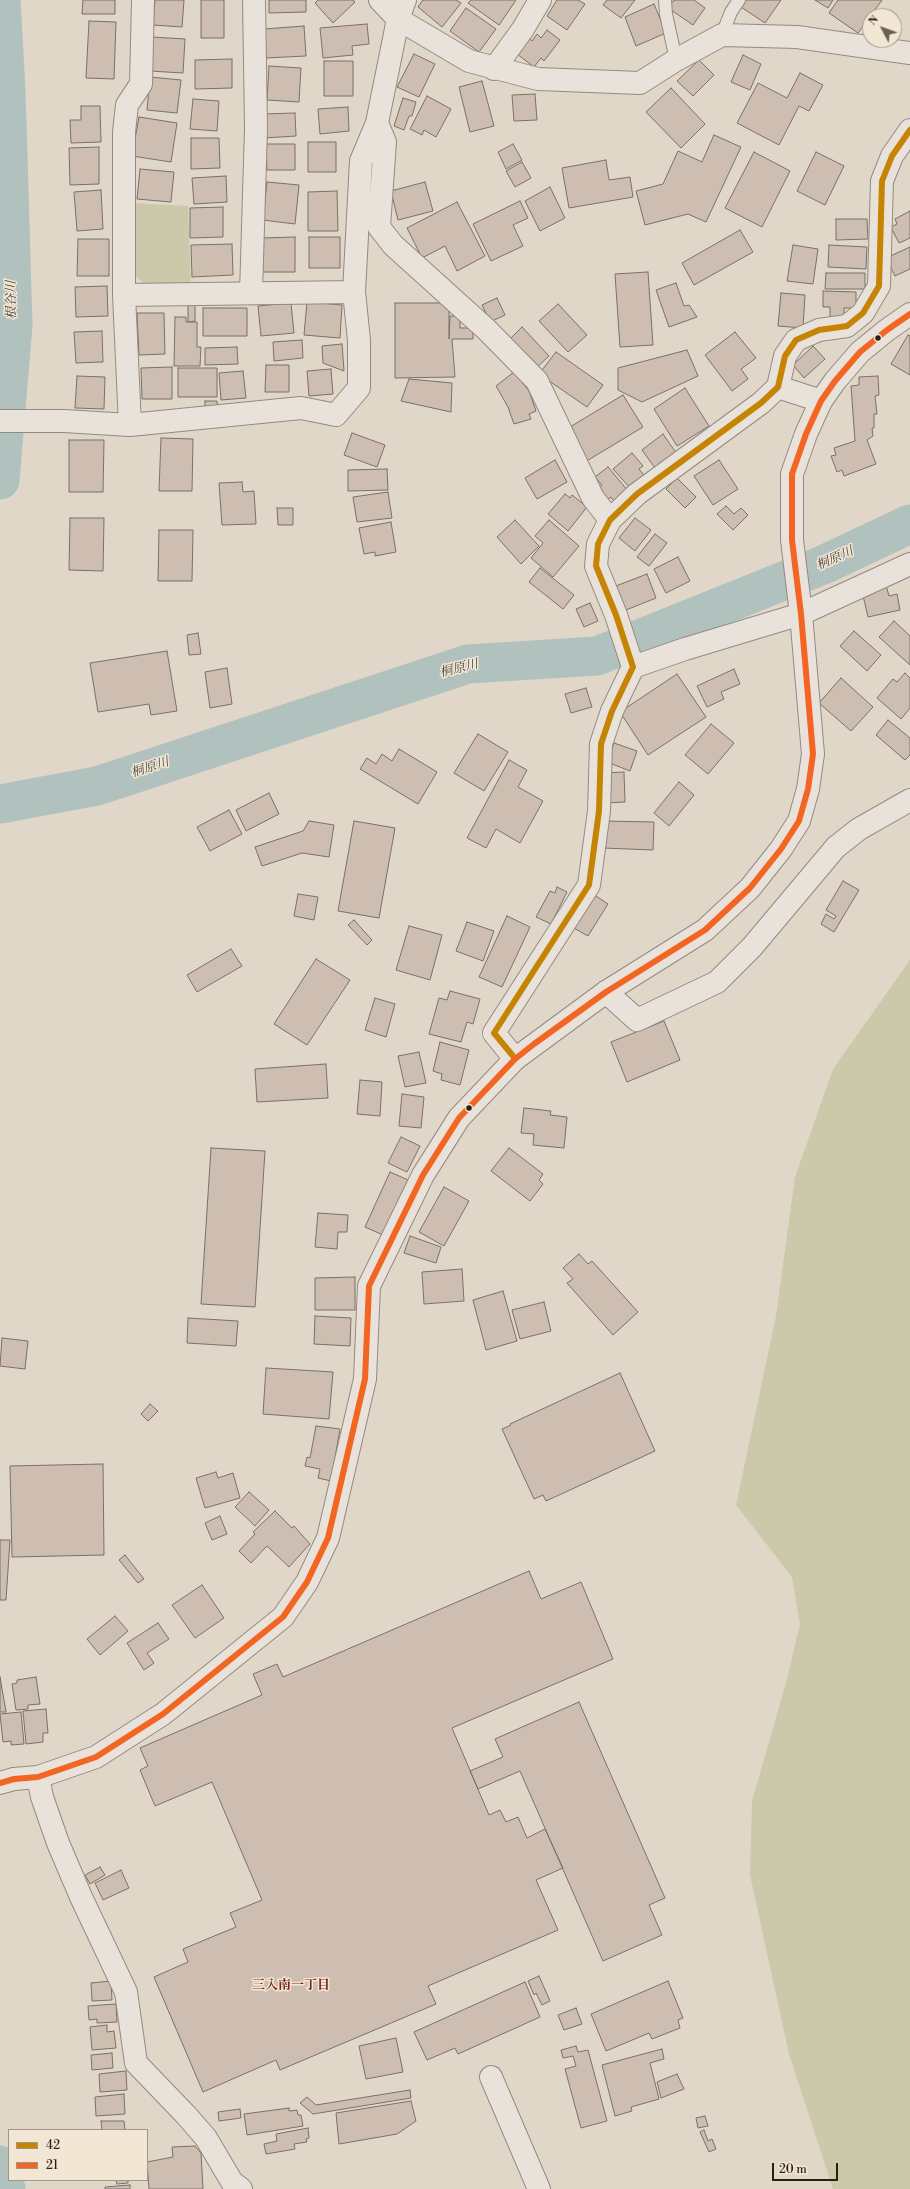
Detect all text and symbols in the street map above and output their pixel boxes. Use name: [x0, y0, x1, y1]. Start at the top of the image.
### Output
north arrow: [862, 8, 902, 48]
text: N: [866, 13, 882, 29]
water label: 根谷川: [4, 280, 20, 320]
unlabelled marker: [873, 333, 883, 343]
water label: 桐原川: [814, 544, 856, 574]
water label: 桐原川: [438, 657, 480, 681]
water label: 桐原川: [129, 755, 171, 781]
unlabelled marker: [464, 1103, 474, 1113]
district label: 三入南一丁目: [252, 1978, 330, 1994]
legend: [8, 2129, 148, 2181]
text: 42: [46, 2138, 60, 2153]
scale bar: [774, 2155, 840, 2181]
text: 21: [46, 2158, 58, 2173]
text: 20 m: [779, 2162, 807, 2177]

